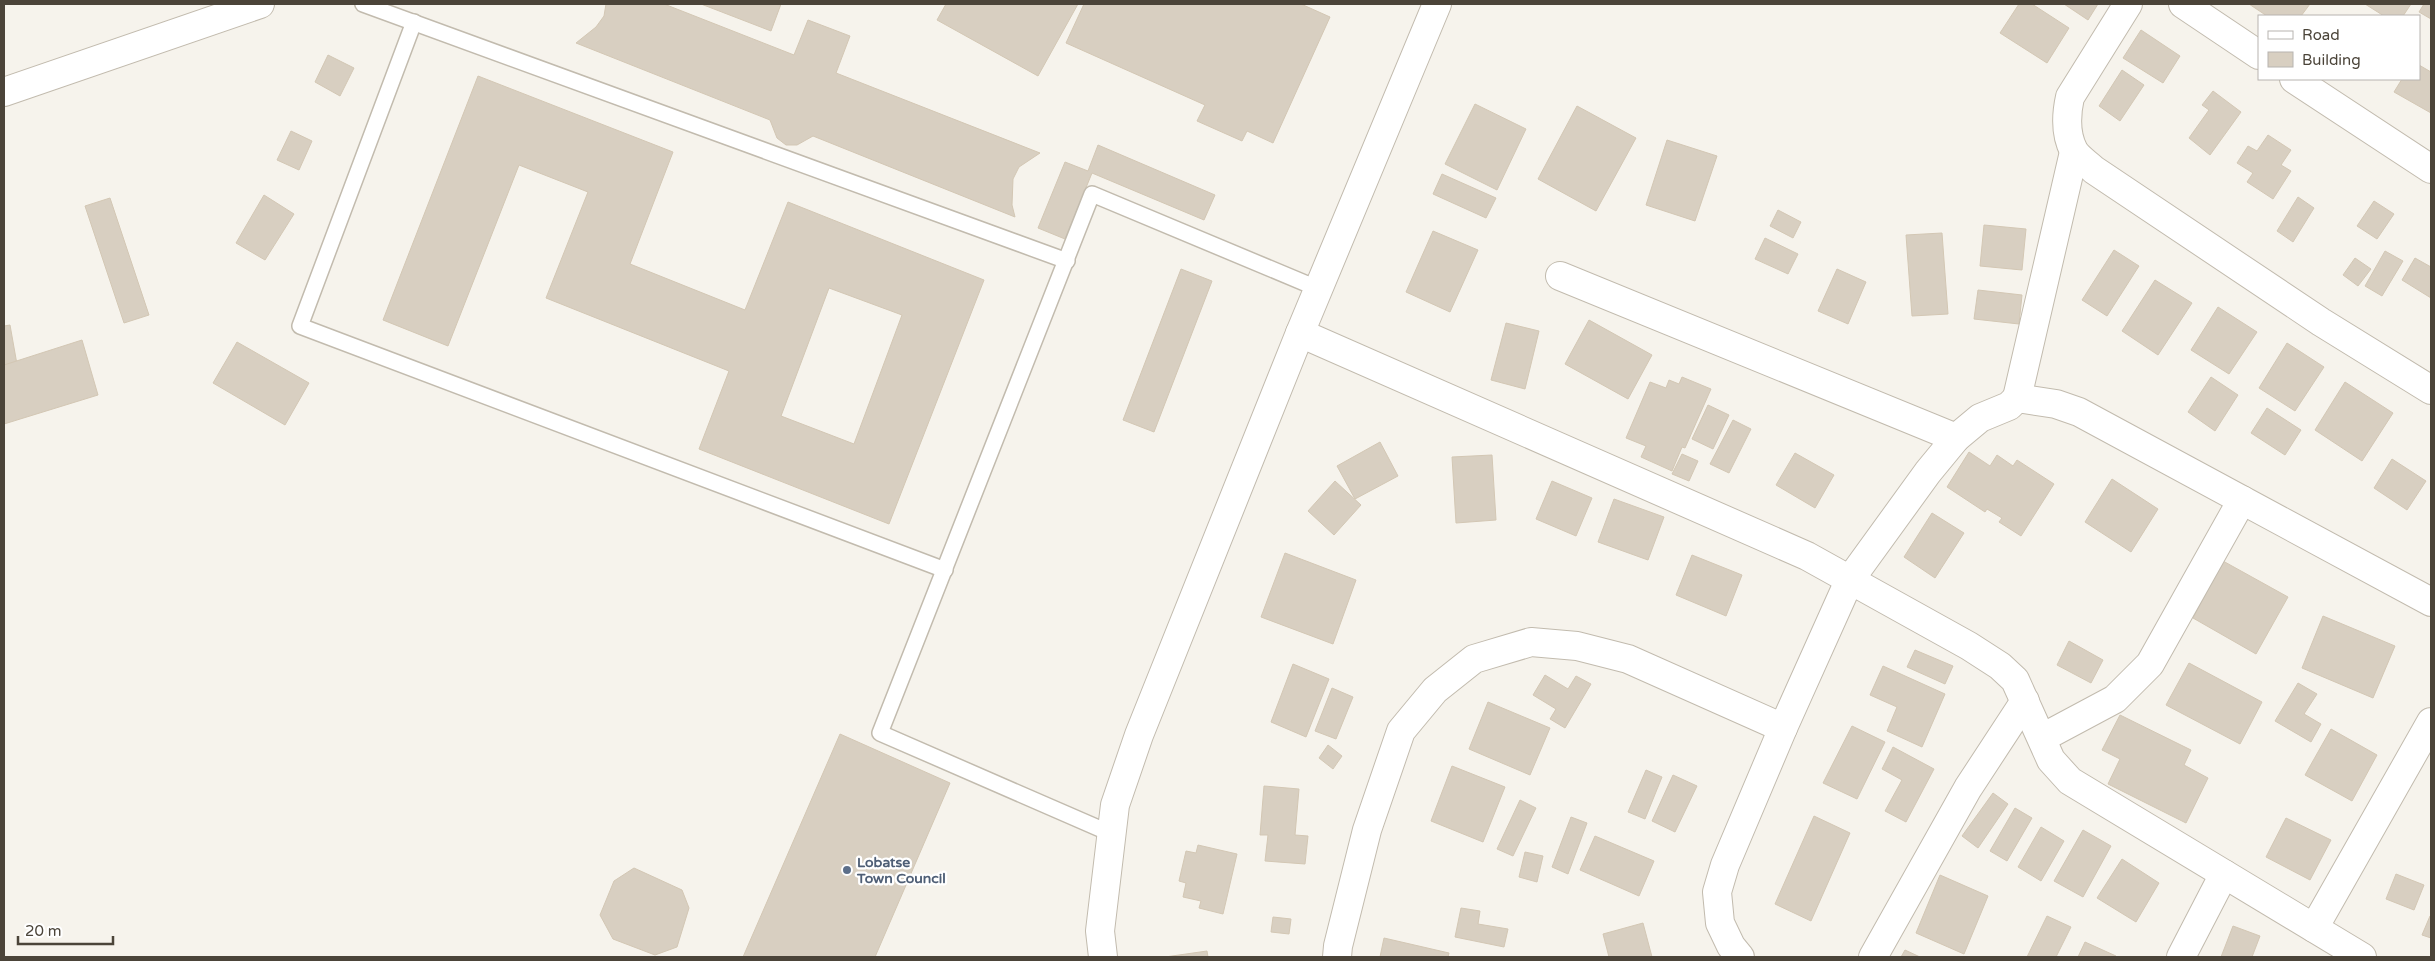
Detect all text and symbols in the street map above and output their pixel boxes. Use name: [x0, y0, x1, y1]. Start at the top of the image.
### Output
legend: [2258, 15, 2420, 80]
text: Road: [2302, 26, 2340, 44]
text: Building: [2302, 51, 2361, 69]
place label: Lobatse Town Council: [856, 854, 946, 887]
marker: Lobatse Town Council: [841, 864, 853, 876]
scale bar: [18, 914, 112, 946]
text: 20 m: [25, 922, 62, 940]

